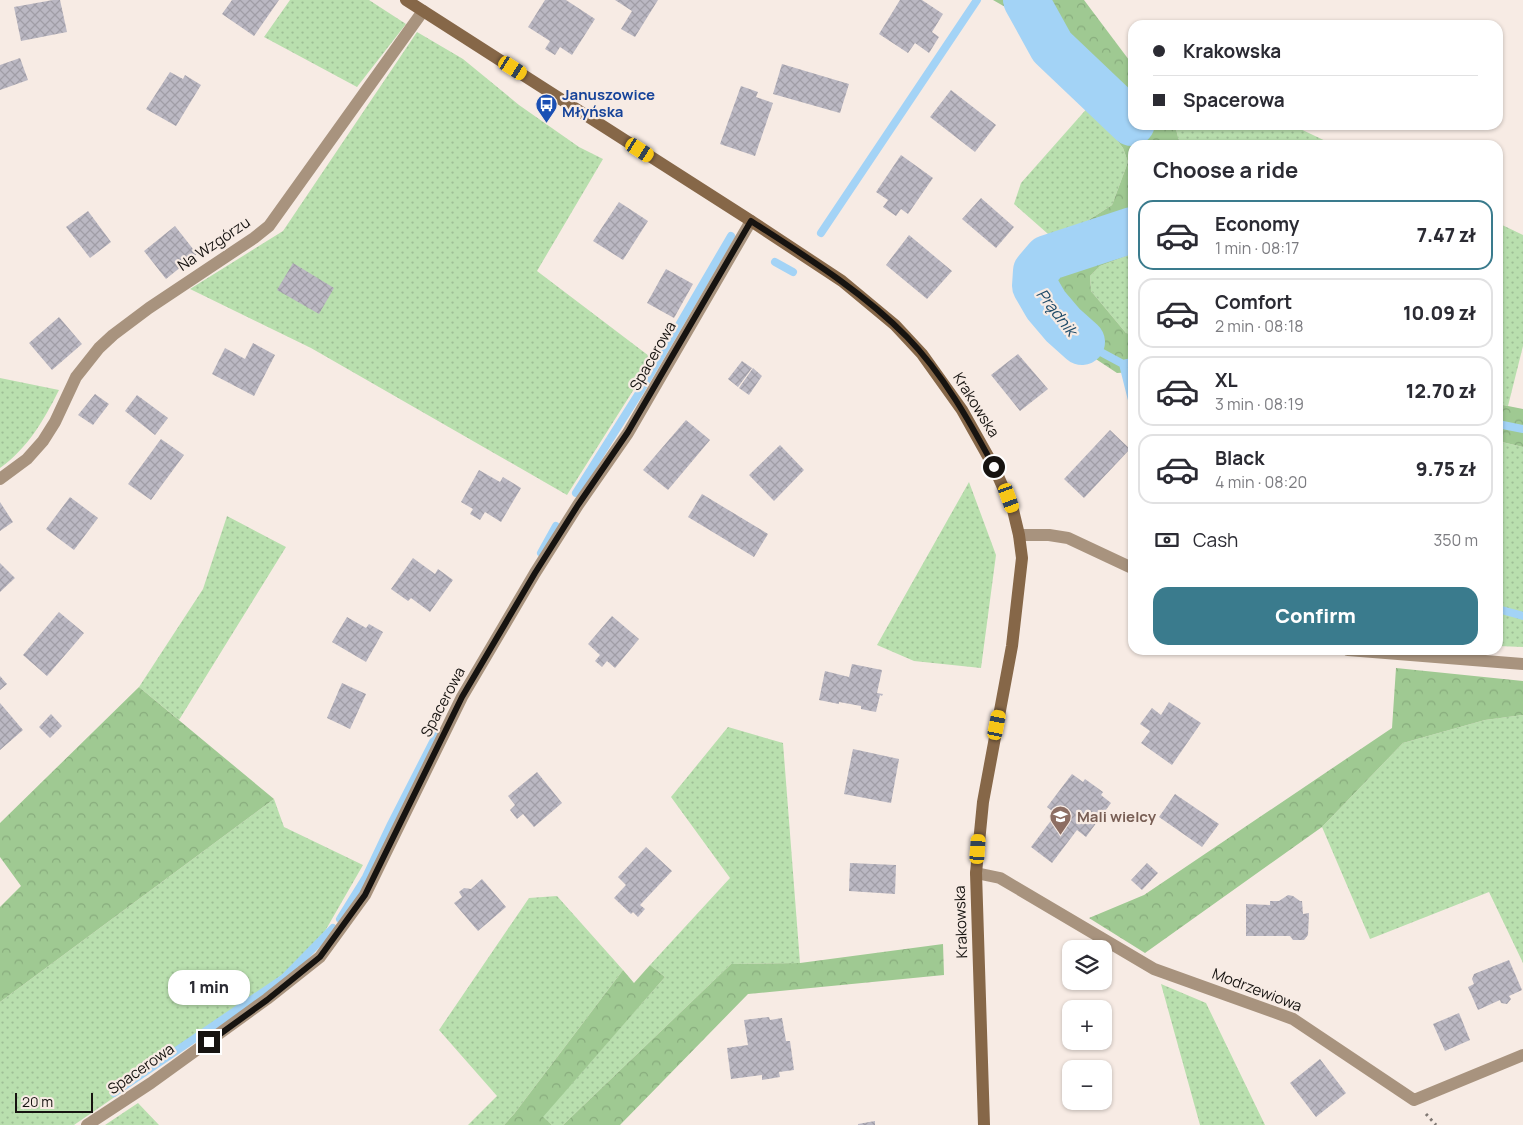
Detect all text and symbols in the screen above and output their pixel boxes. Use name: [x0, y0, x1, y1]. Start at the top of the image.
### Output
text: Krakowska: [1183, 38, 1281, 64]
car: [496, 54, 529, 82]
place label: Januszowice Młyńska: [562, 84, 655, 122]
text: Spacerowa: [1183, 87, 1285, 113]
bus stop icon: Januszowice Młyńska: [534, 92, 558, 123]
car: [623, 136, 656, 164]
text: Choose a ride: [1153, 155, 1298, 185]
text: Economy: [1215, 211, 1299, 237]
street label: Na Wzgórzu: [173, 212, 254, 276]
icon: car: [1155, 213, 1200, 258]
text: 7.47 zł: [1417, 222, 1476, 248]
text: 1 min · 08:17: [1215, 237, 1299, 259]
water label: Prądnik: [1032, 284, 1084, 342]
text: Comfort: [1215, 289, 1292, 315]
icon: car: [1155, 291, 1200, 336]
text: 10.09 zł: [1403, 300, 1476, 326]
text: 2 min · 08:18: [1215, 315, 1304, 337]
street label: Spacerowa: [624, 317, 681, 394]
text: XL: [1215, 367, 1238, 393]
street label: Krakowska: [948, 368, 1005, 441]
icon: car: [1155, 369, 1200, 414]
text: 12.70 zł: [1406, 378, 1476, 404]
text: 3 min · 08:19: [1215, 393, 1304, 415]
text: Black: [1215, 445, 1264, 471]
icon: car: [1155, 447, 1200, 492]
route start: [983, 456, 1005, 478]
text: 9.75 zł: [1416, 456, 1476, 482]
text: 4 min · 08:20: [1215, 471, 1307, 493]
car: [996, 481, 1021, 515]
icon: cash: [1153, 526, 1181, 554]
text: Cash: [1193, 527, 1238, 553]
text: 350 m: [1433, 529, 1478, 551]
button: Confirm: [1153, 587, 1478, 645]
street label: Spacerowa: [415, 663, 470, 740]
car: [986, 709, 1007, 741]
school or university icon: Mali wielcy: [1049, 805, 1073, 836]
place label: Mali wielcy: [1077, 806, 1157, 827]
car: [969, 834, 986, 864]
street label: Krakowska: [949, 885, 972, 959]
map controls: [1062, 940, 1112, 1110]
button: layers: [1062, 940, 1112, 990]
street label: Modrzewiowa: [1209, 963, 1305, 1016]
callout: 1 min: [168, 970, 250, 1004]
text: 1 min: [189, 976, 229, 998]
button: +: [1062, 1000, 1112, 1050]
route end: [198, 1031, 220, 1053]
street label: Spacerowa: [103, 1038, 178, 1099]
button: −: [1062, 1060, 1112, 1110]
scale bar: [15, 1090, 92, 1113]
text: 20 m: [22, 1092, 53, 1111]

